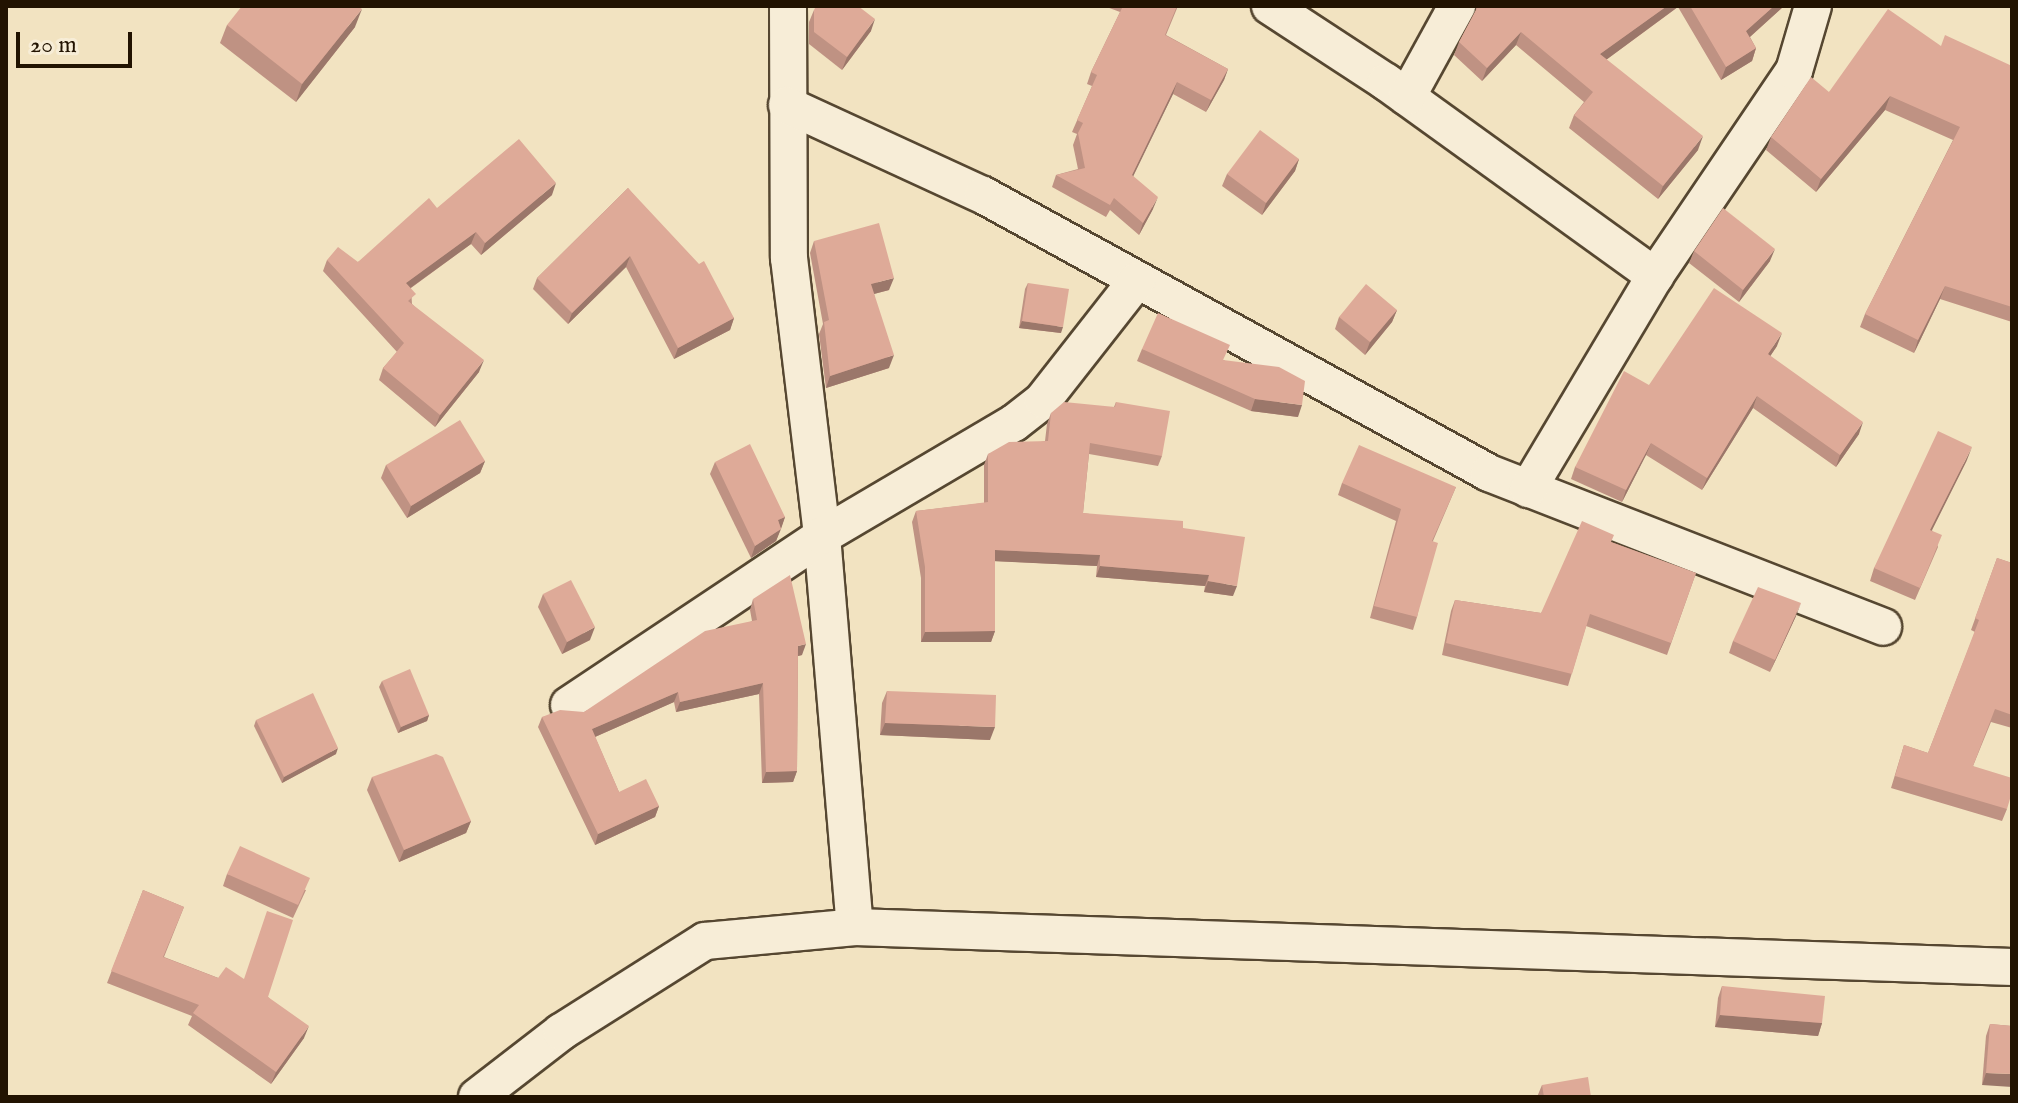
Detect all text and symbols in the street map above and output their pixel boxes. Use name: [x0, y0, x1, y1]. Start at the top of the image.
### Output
scale bar: [20, 16, 136, 66]
text: 20 m: [30, 30, 77, 61]

